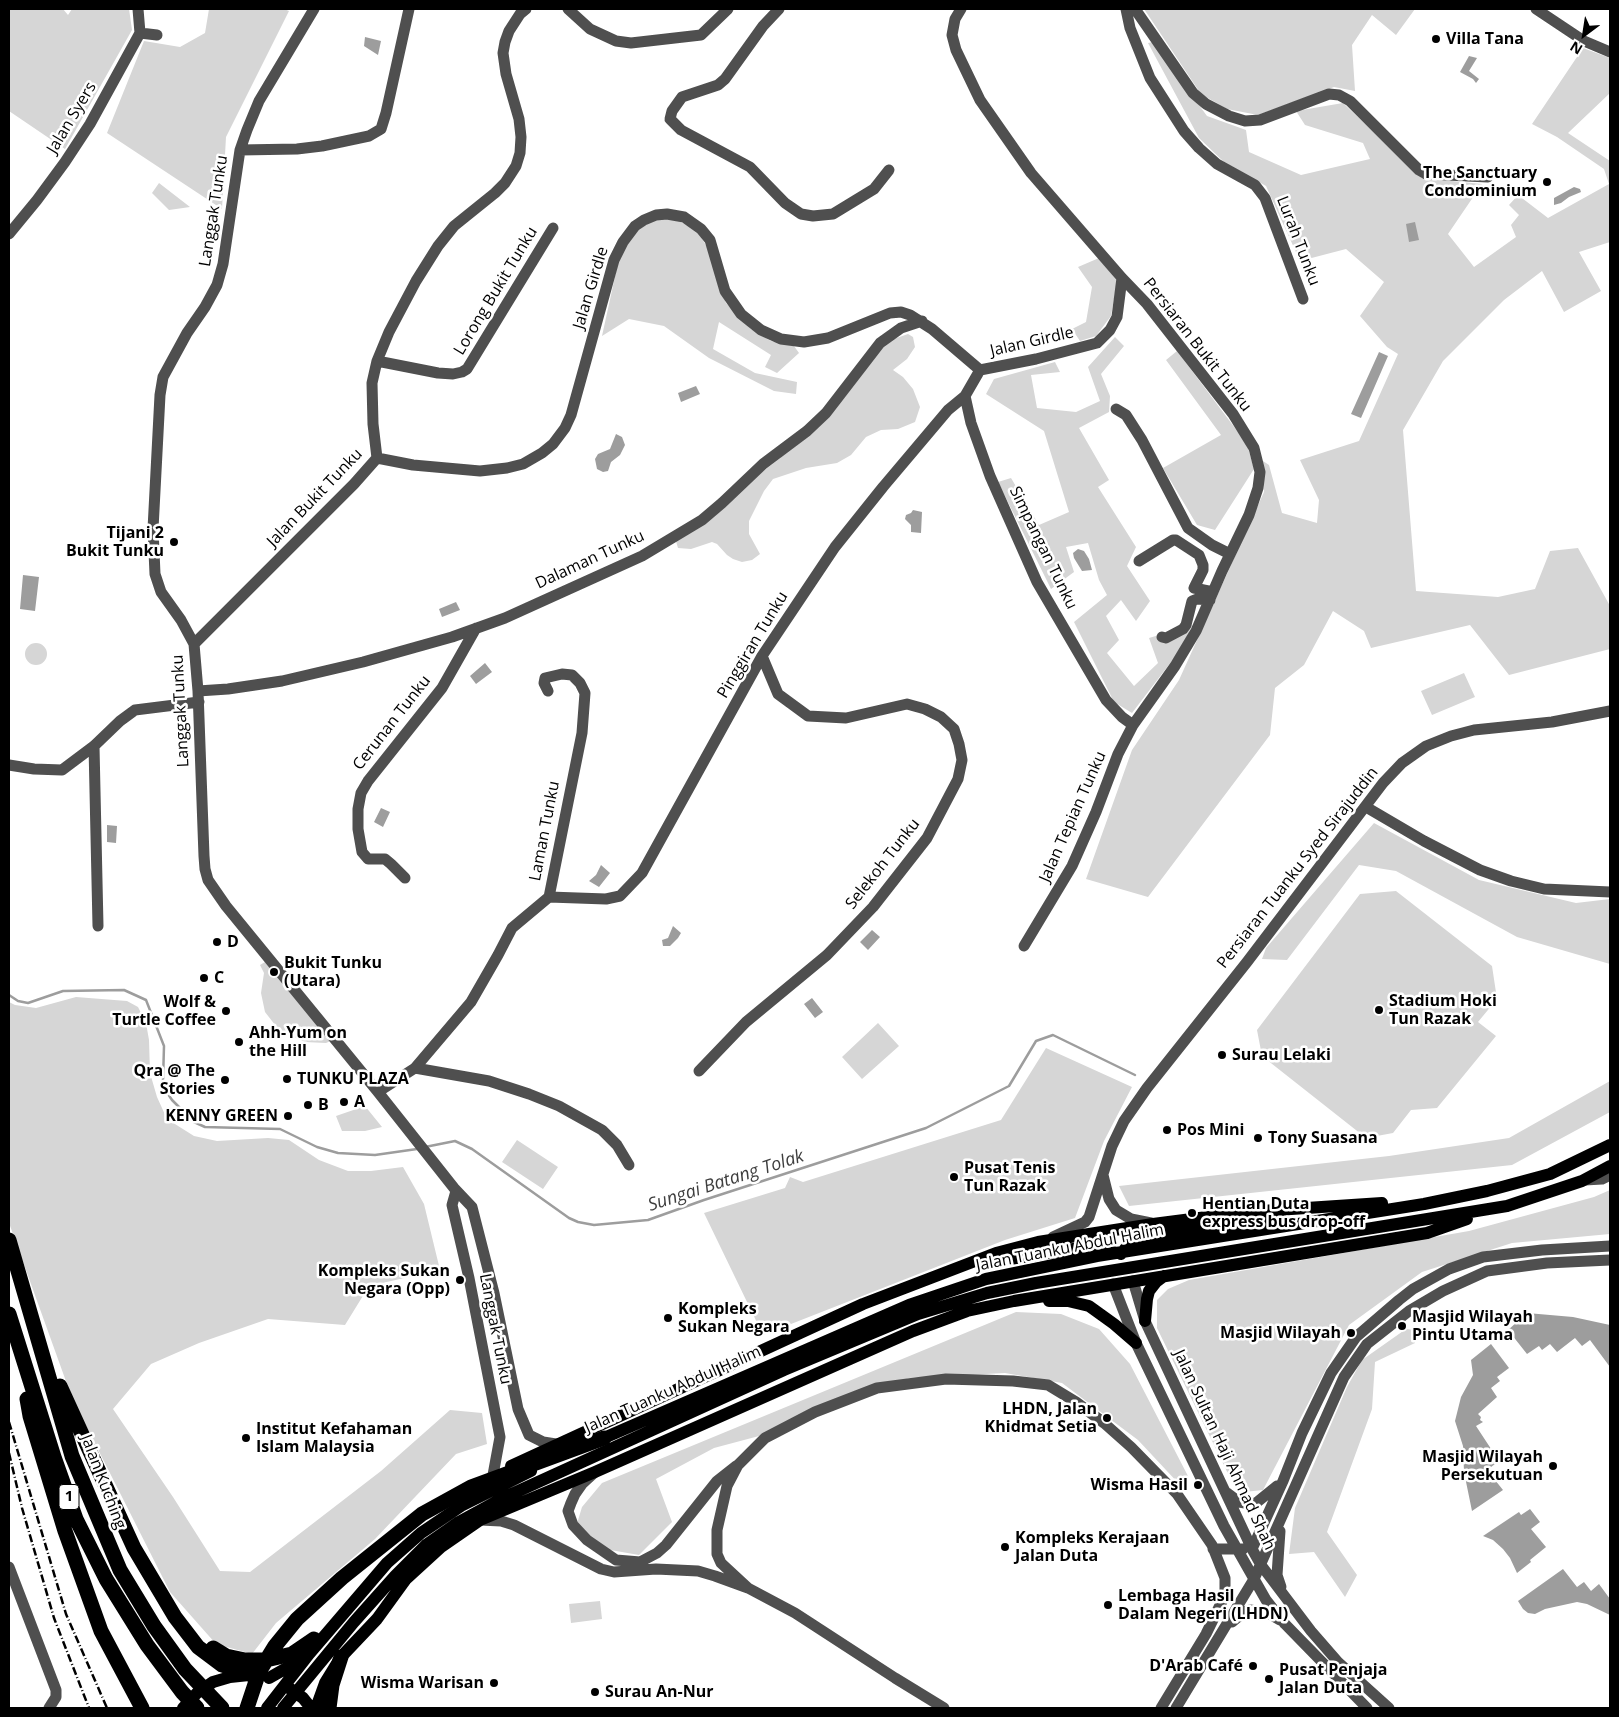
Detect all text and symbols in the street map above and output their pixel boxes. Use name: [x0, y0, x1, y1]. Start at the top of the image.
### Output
north arrow: [1559, 10, 1609, 60]
place label: Villa Tana: [1446, 29, 1524, 49]
marker: Villa Tana: [1430, 33, 1442, 45]
text: N: [1566, 37, 1586, 59]
street label: Jalan Syers: [43, 79, 101, 157]
street label: Langgak Tunku: [196, 154, 232, 268]
place label: The Sanctuary Condominium: [1423, 163, 1537, 201]
marker: The Sanctuary Condominium: [1541, 176, 1553, 188]
street label: Lurah Tunku: [1272, 194, 1324, 288]
street label: Lorong Bukit Tunku: [450, 224, 542, 358]
street label: Jalan Girdle: [569, 244, 613, 332]
street label: Persiaran Bukit Tunku: [1139, 274, 1255, 416]
street label: Jalan Girdle: [988, 323, 1076, 361]
street label: Jalan Bukit Tunku: [263, 445, 367, 551]
street label: Simpangan Tunku: [1005, 483, 1081, 613]
place label: Tijani 2 Bukit Tunku: [66, 523, 164, 561]
street label: Dalaman Tunku: [533, 526, 647, 594]
marker: Tijani 2 Bukit Tunku: [168, 536, 180, 548]
street label: Pinggiran Tunku: [714, 588, 792, 702]
street label: Langgak Tunku: [168, 654, 194, 768]
street label: Cerunan Tunku: [349, 672, 435, 774]
street label: Jalan Tepian Tunku: [1036, 749, 1110, 885]
street label: Persiaran Tuanku Syed Sirajuddin: [1213, 764, 1383, 972]
street label: Laman Tunku: [526, 779, 564, 883]
street label: Selekoh Tunku: [842, 815, 924, 913]
place label: D: [227, 932, 239, 952]
marker: D: [211, 936, 223, 948]
place label: Bukit Tunku (Utara): [284, 953, 382, 991]
marker: Bukit Tunku (Utara): [268, 966, 280, 978]
place label: C: [214, 968, 224, 988]
marker: C: [198, 972, 210, 984]
place label: Stadium Hoki Tun Razak: [1389, 991, 1497, 1029]
place label: Wolf & Turtle Coffee: [112, 992, 216, 1030]
marker: Stadium Hoki Tun Razak: [1373, 1004, 1385, 1016]
marker: Wolf & Turtle Coffee: [220, 1005, 232, 1017]
place label: Ahh-Yum on the Hill: [249, 1023, 347, 1061]
marker: Ahh-Yum on the Hill: [233, 1036, 245, 1048]
place label: Surau Lelaki: [1232, 1045, 1331, 1065]
marker: Surau Lelaki: [1216, 1049, 1228, 1061]
place label: Qra @ The Stories: [133, 1061, 215, 1099]
place label: TUNKU PLAZA: [297, 1069, 409, 1089]
marker: TUNKU PLAZA: [281, 1073, 293, 1085]
marker: Qra @ The Stories: [219, 1074, 231, 1086]
place label: A: [354, 1092, 365, 1112]
place label: B: [318, 1095, 329, 1115]
marker: A: [338, 1096, 350, 1108]
marker: B: [302, 1099, 314, 1111]
place label: KENNY GREEN: [165, 1106, 278, 1126]
marker: KENNY GREEN: [282, 1110, 294, 1122]
place label: Pos Mini: [1177, 1120, 1244, 1140]
marker: Pos Mini: [1161, 1124, 1173, 1136]
place label: Tony Suasana: [1268, 1128, 1378, 1148]
marker: Tony Suasana: [1252, 1132, 1264, 1144]
water label: Sungai Batang Tolak: [645, 1146, 807, 1216]
place label: Pusat Tenis Tun Razak: [964, 1158, 1055, 1196]
marker: Pusat Tenis Tun Razak: [948, 1171, 960, 1183]
place label: Hentian Duta express bus drop-off: [1202, 1194, 1365, 1232]
marker: Hentian Duta express bus drop-off: [1186, 1207, 1198, 1219]
street label: Jalan Tuanku Abdul Halim: [974, 1220, 1166, 1276]
place label: Kompleks Sukan Negara (Opp): [318, 1261, 450, 1299]
street label: Langgak Tunku: [475, 1272, 515, 1386]
marker: Kompleks Sukan Negara (Opp): [454, 1274, 466, 1286]
place label: Kompleks Sukan Negara: [678, 1299, 790, 1337]
place label: Masjid Wilayah Pintu Utama: [1412, 1307, 1533, 1345]
marker: Kompleks Sukan Negara: [662, 1312, 674, 1324]
marker: Masjid Wilayah Pintu Utama: [1396, 1320, 1408, 1332]
place label: Masjid Wilayah: [1220, 1323, 1341, 1343]
marker: Masjid Wilayah: [1345, 1327, 1357, 1339]
street label: Jalan Tuanku Abdul Halim: [582, 1342, 764, 1438]
street label: Jalan Sultan Haji Ahmad Shah: [1169, 1347, 1279, 1553]
place label: LHDN, Jalan Khidmat Setia: [985, 1399, 1097, 1437]
marker: LHDN, Jalan Khidmat Setia: [1101, 1412, 1113, 1424]
place label: Institut Kefahaman Islam Malaysia: [256, 1419, 412, 1457]
street label: Jalan Kuching: [76, 1432, 130, 1532]
marker: Institut Kefahaman Islam Malaysia: [240, 1432, 252, 1444]
place label: Masjid Wilayah Persekutuan: [1422, 1447, 1543, 1485]
marker: Masjid Wilayah Persekutuan: [1547, 1460, 1559, 1472]
place label: Wisma Hasil: [1091, 1475, 1188, 1495]
marker: Wisma Hasil: [1192, 1479, 1204, 1491]
road number: 1: [59, 1484, 79, 1510]
place label: Kompleks Kerajaan Jalan Duta: [1015, 1528, 1169, 1566]
marker: Kompleks Kerajaan Jalan Duta: [999, 1541, 1011, 1553]
place label: Lembaga Hasil Dalam Negeri (LHDN): [1118, 1586, 1288, 1624]
marker: Lembaga Hasil Dalam Negeri (LHDN): [1102, 1599, 1114, 1611]
place label: D'Arab Café: [1149, 1656, 1243, 1676]
marker: D'Arab Café: [1247, 1660, 1259, 1672]
place label: Pusat Penjaja Jalan Duta: [1279, 1660, 1387, 1698]
place label: Wisma Warisan: [361, 1673, 484, 1693]
marker: Pusat Penjaja Jalan Duta: [1263, 1673, 1275, 1685]
marker: Wisma Warisan: [488, 1677, 500, 1689]
place label: Surau An-Nur: [605, 1682, 713, 1702]
marker: Surau An-Nur: [589, 1686, 601, 1698]

